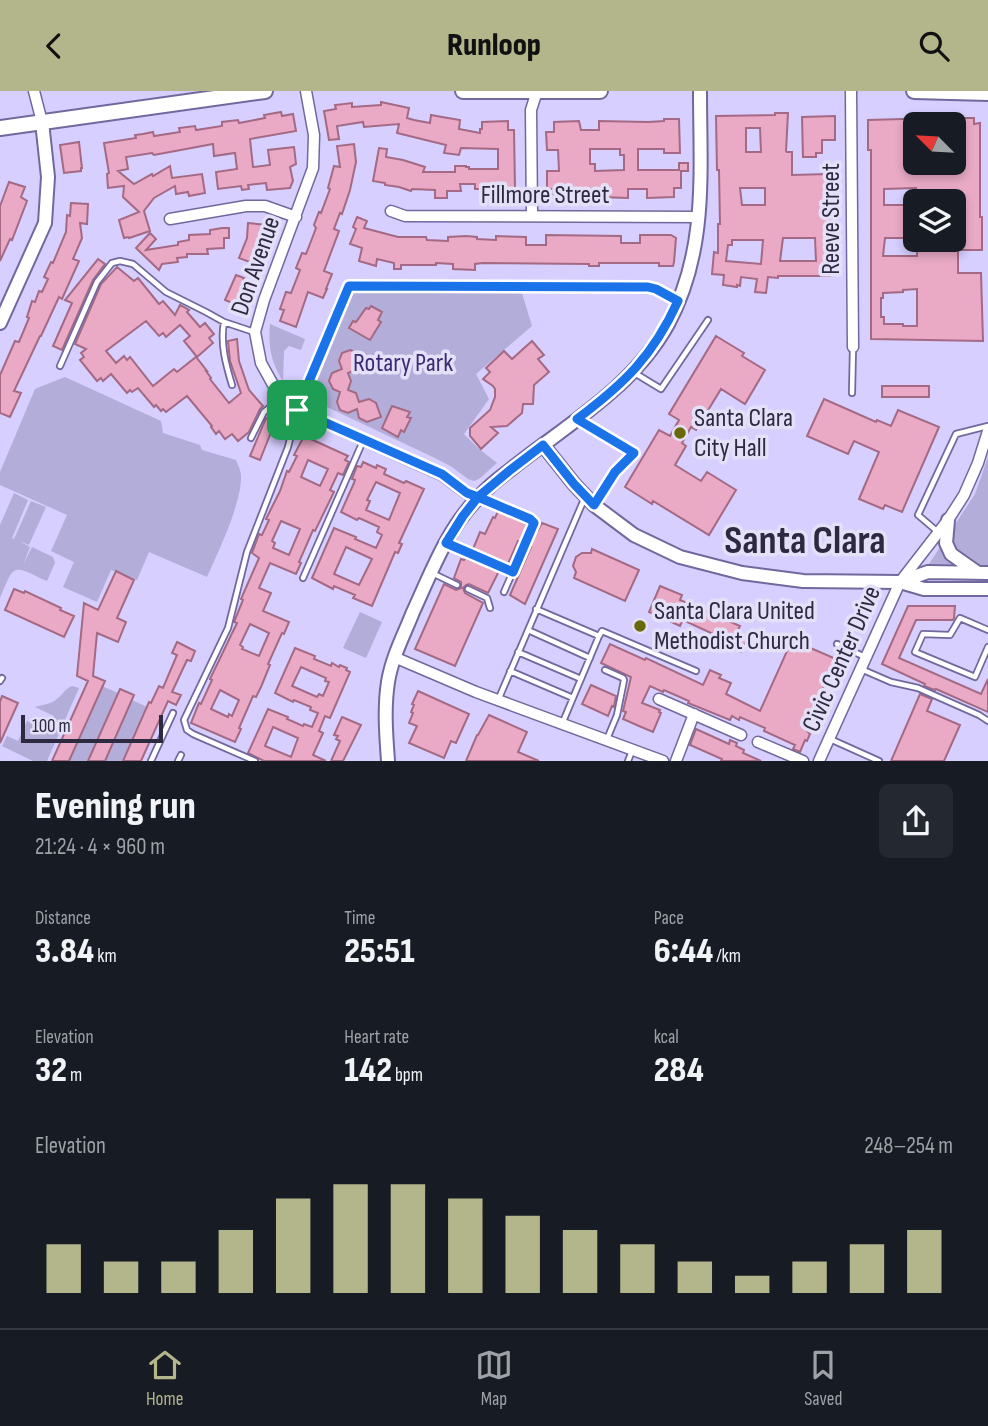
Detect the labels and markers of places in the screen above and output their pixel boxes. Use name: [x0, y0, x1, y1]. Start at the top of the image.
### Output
pin: [267, 380, 327, 440]
place label: Santa Clara City Hall: [694, 403, 793, 464]
marker: Santa Clara City Hall: [672, 425, 688, 441]
place label: Santa Clara United Methodist Church: [654, 596, 815, 657]
marker: Santa Clara United Methodist Church: [632, 618, 648, 634]

